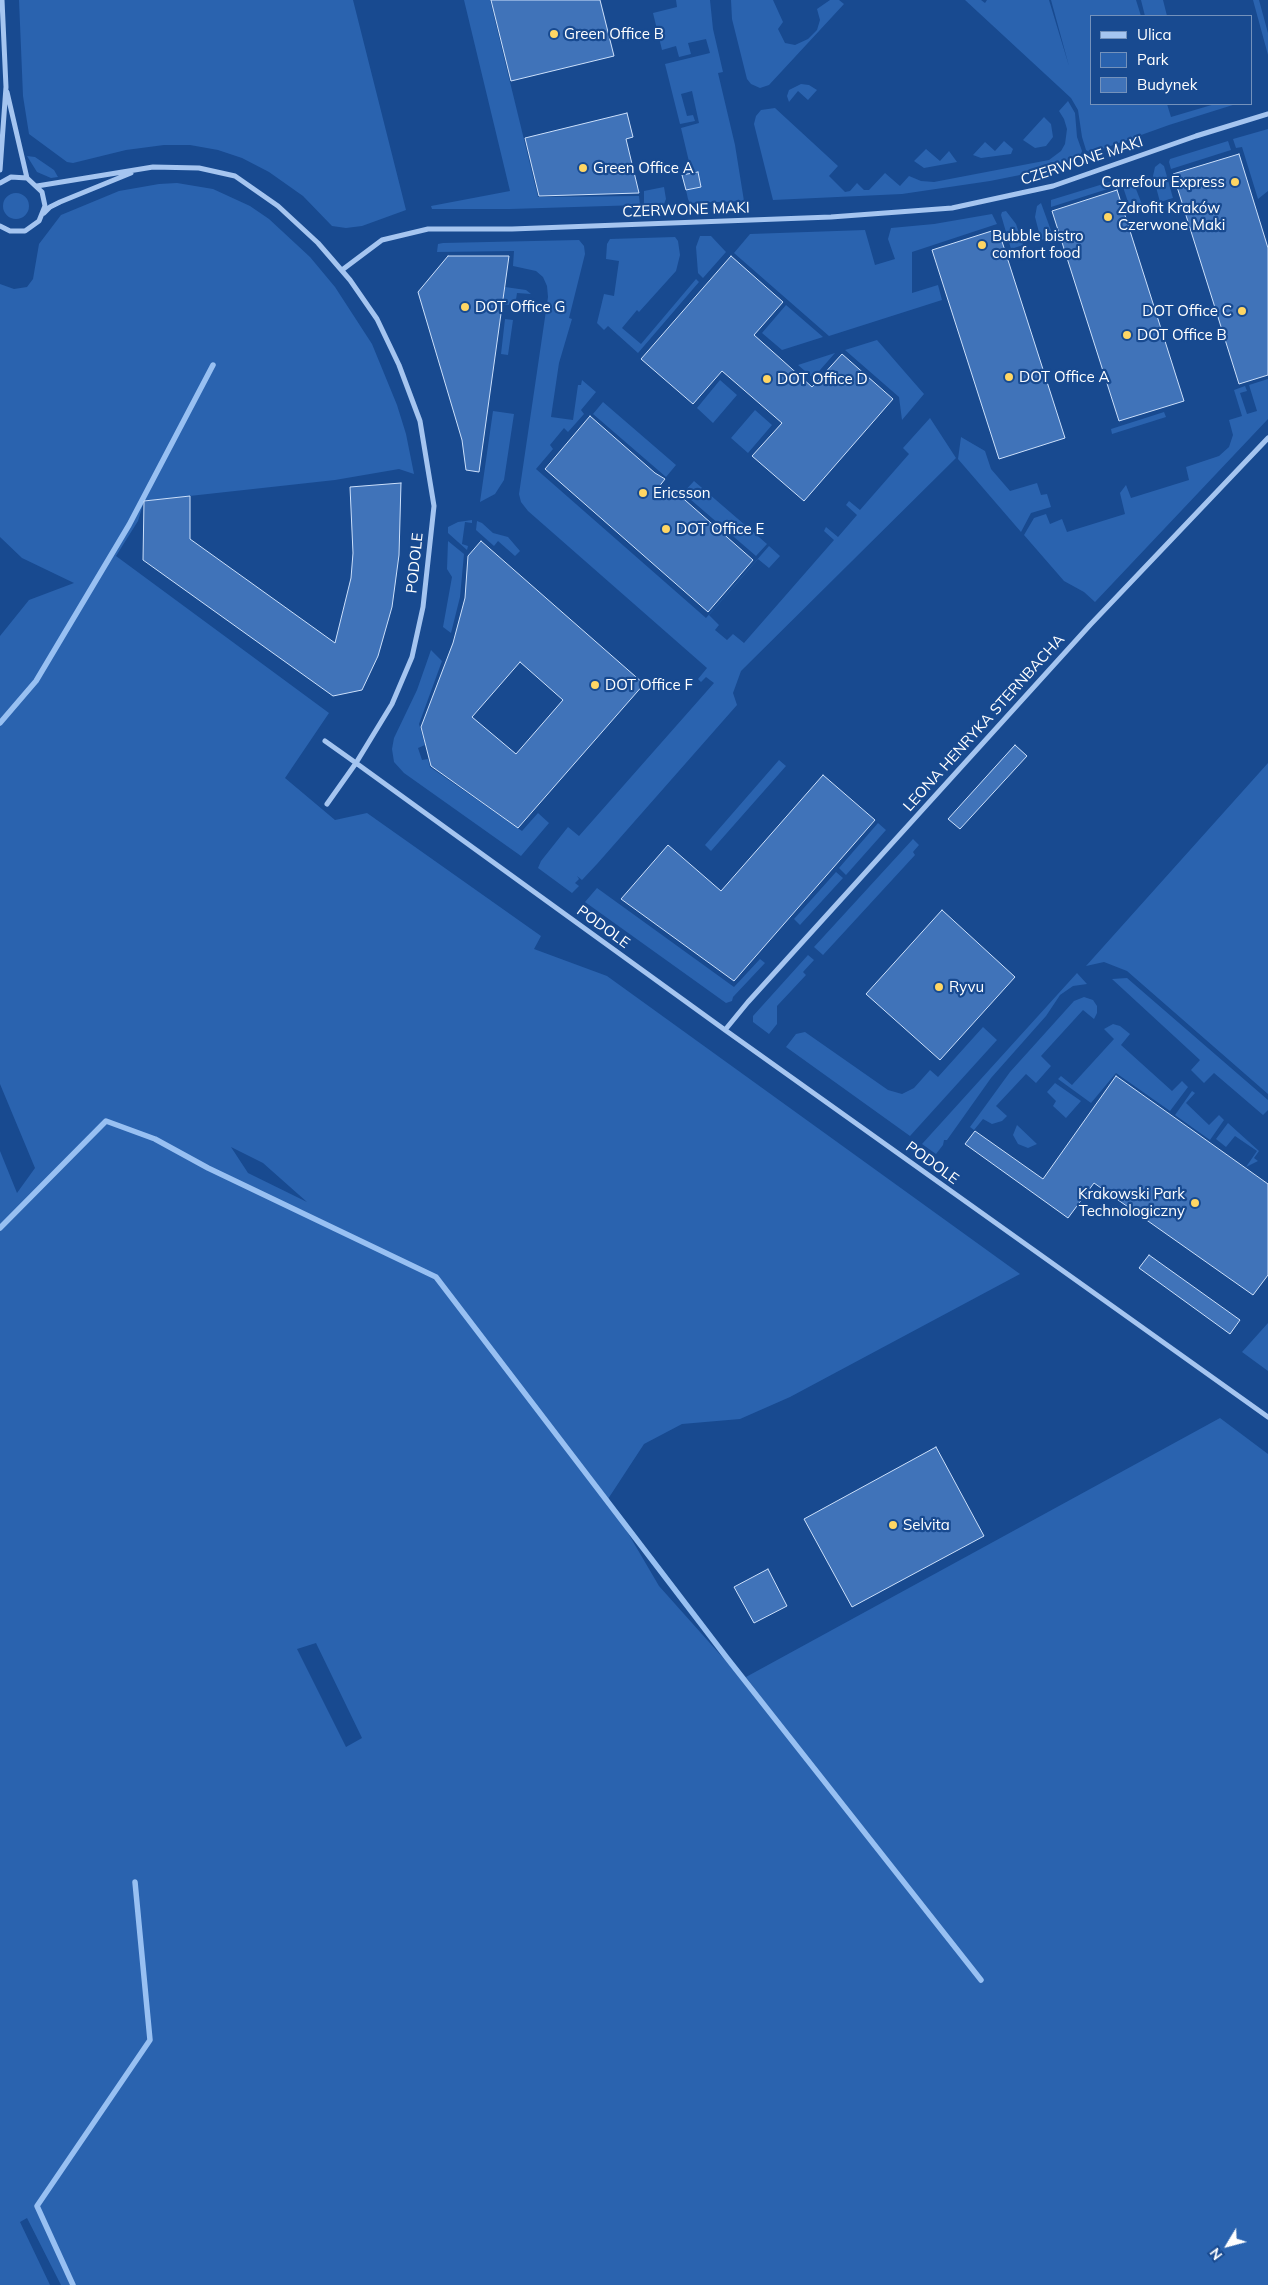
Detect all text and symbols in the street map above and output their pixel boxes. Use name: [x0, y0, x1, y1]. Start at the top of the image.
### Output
legend: [1090, 15, 1253, 105]
place label: Green Office B: [564, 25, 664, 43]
text: Ulica: [1137, 25, 1171, 44]
marker: Green Office B: [548, 28, 560, 40]
text: Park: [1137, 50, 1169, 69]
text: Budynek: [1137, 75, 1198, 94]
street label: CZERWONE MAKI: [1019, 133, 1145, 189]
place label: Green Office A: [593, 159, 694, 177]
marker: Green Office A: [577, 162, 589, 174]
place label: Carrefour Express: [1101, 173, 1225, 191]
marker: Carrefour Express: [1229, 176, 1241, 188]
street label: CZERWONE MAKI: [622, 199, 750, 221]
place label: Zdrofit Kraków Czerwone Maki: [1118, 199, 1225, 234]
marker: Zdrofit Kraków Czerwone Maki: [1102, 211, 1114, 223]
place label: Bubble bistro comfort food: [992, 227, 1084, 262]
marker: Bubble bistro comfort food: [976, 239, 988, 251]
place label: DOT Office G: [475, 298, 565, 316]
marker: DOT Office G: [459, 301, 471, 313]
place label: DOT Office C: [1142, 302, 1232, 320]
marker: DOT Office C: [1236, 305, 1248, 317]
place label: DOT Office B: [1137, 326, 1227, 344]
marker: DOT Office B: [1121, 329, 1133, 341]
place label: DOT Office A: [1019, 368, 1109, 386]
place label: DOT Office D: [777, 370, 868, 388]
marker: DOT Office A: [1003, 371, 1015, 383]
marker: DOT Office D: [761, 373, 773, 385]
place label: Ericsson: [653, 484, 710, 502]
marker: Ericsson: [637, 487, 649, 499]
place label: DOT Office E: [676, 520, 764, 538]
marker: DOT Office E: [660, 523, 672, 535]
street label: PODOLE: [403, 532, 427, 594]
street label: LEONA HENRYKA STERNBACHA: [900, 631, 1068, 815]
place label: DOT Office F: [605, 676, 693, 694]
marker: DOT Office F: [589, 679, 601, 691]
street label: PODOLE: [573, 902, 633, 952]
place label: Ryvu: [949, 978, 984, 996]
marker: Ryvu: [933, 981, 945, 993]
street label: PODOLE: [902, 1138, 962, 1188]
place label: Krakowski Park Technologiczny: [1078, 1185, 1185, 1220]
marker: Krakowski Park Technologiczny: [1189, 1197, 1201, 1209]
place label: Selvita: [903, 1516, 950, 1534]
marker: Selvita: [887, 1519, 899, 1531]
north arrow: [1203, 2220, 1253, 2270]
text: N: [1206, 2244, 1226, 2264]

